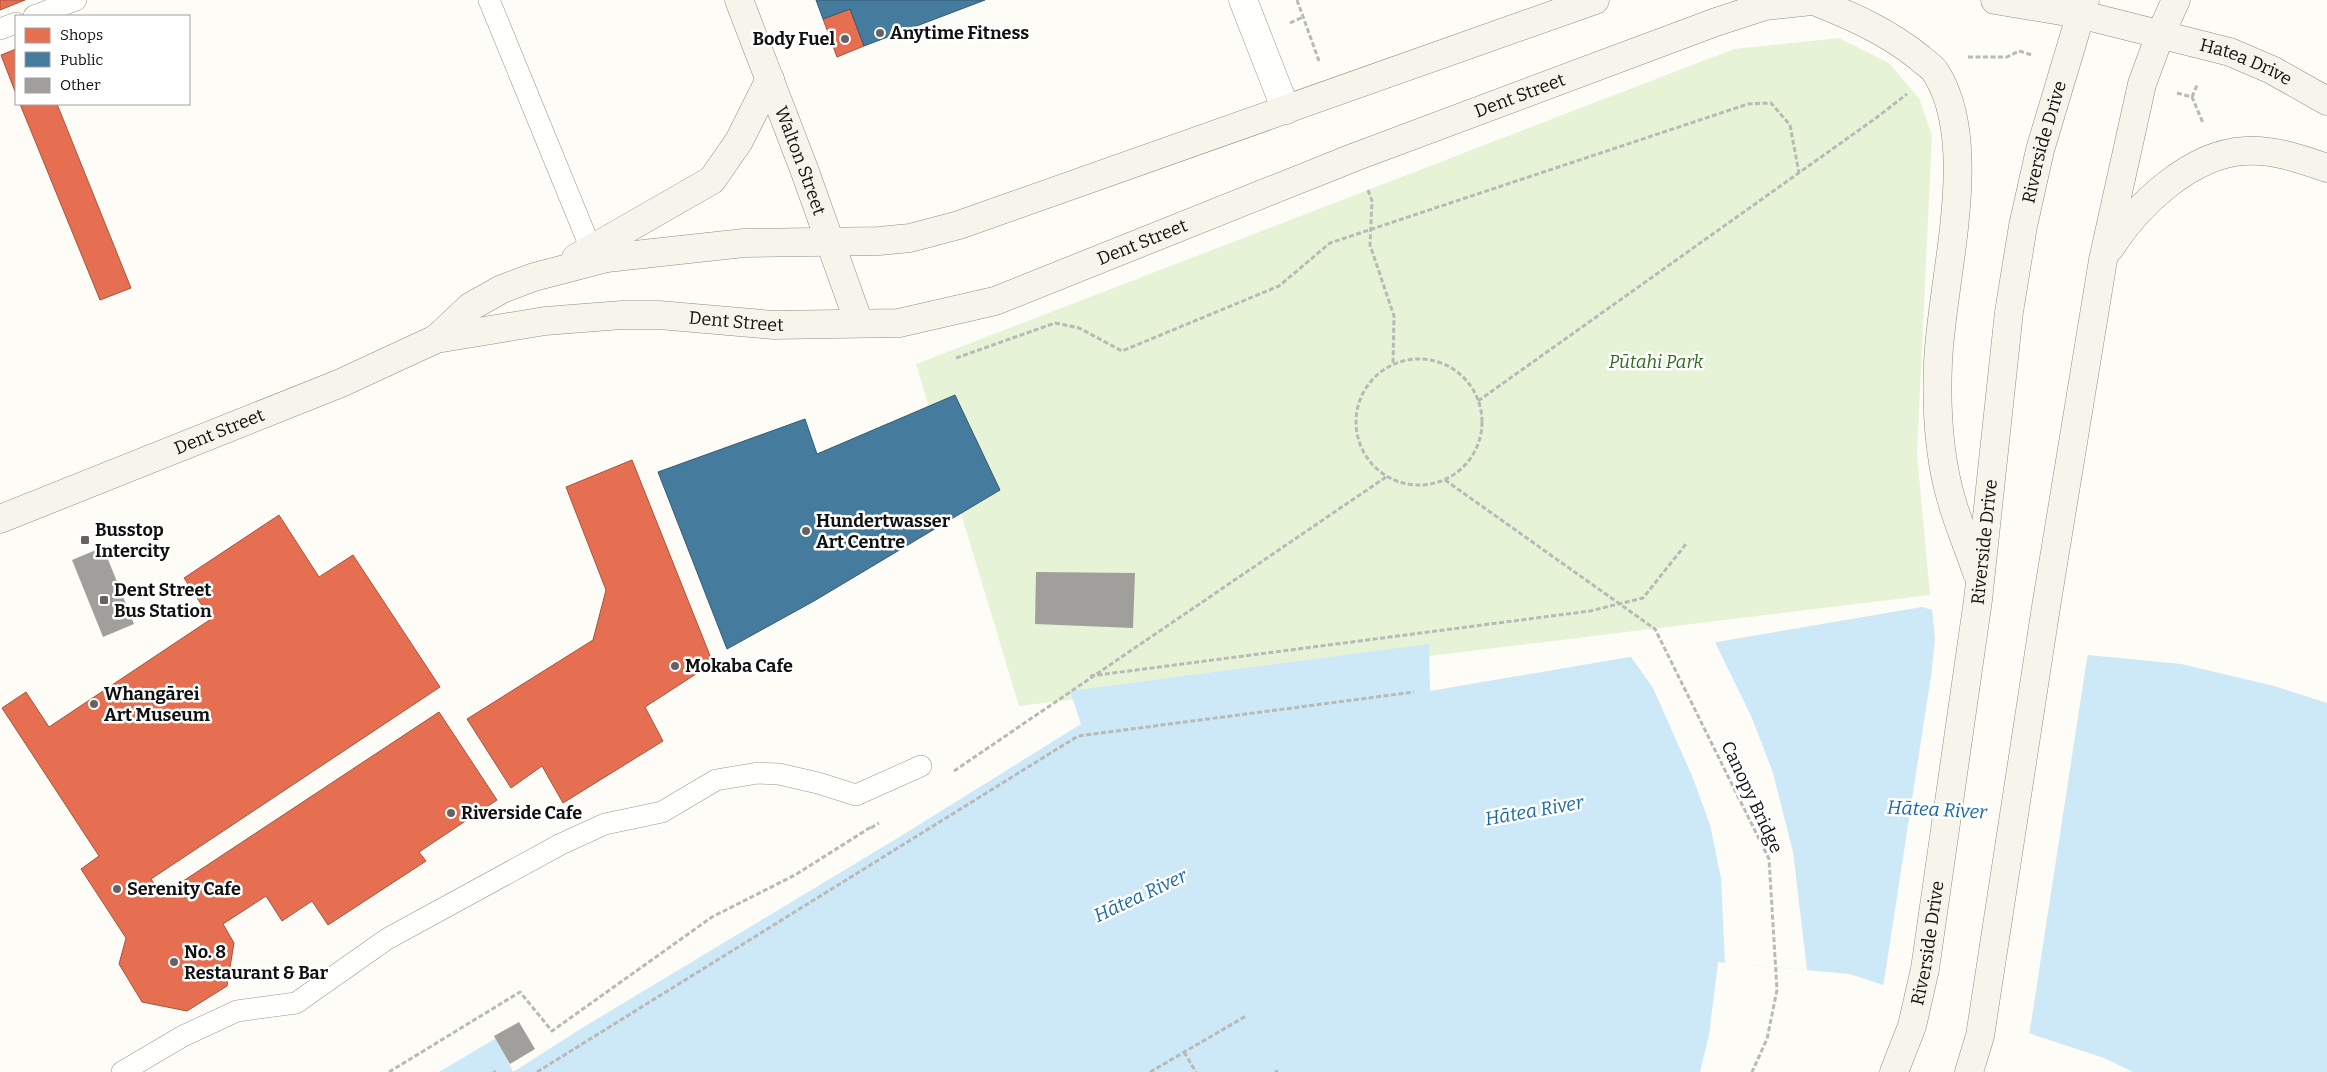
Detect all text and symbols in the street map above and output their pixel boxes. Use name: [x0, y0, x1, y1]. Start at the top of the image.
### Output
legend: [15, 15, 190, 105]
place label: Anytime Fitness: [890, 22, 1029, 44]
text: Shops: [60, 26, 103, 44]
marker: Anytime Fitness: [874, 27, 886, 39]
place label: Body Fuel: [752, 28, 835, 50]
marker: Body Fuel: [839, 33, 851, 45]
street label: Hatea Drive: [2197, 34, 2296, 90]
text: Public: [60, 51, 104, 69]
street label: Dent Street: [1471, 68, 1569, 122]
text: Other: [60, 76, 101, 94]
street label: Riverside Drive: [2017, 78, 2071, 205]
street label: Walton Street: [770, 103, 831, 219]
street label: Dent Street: [1094, 214, 1191, 270]
street label: Dent Street: [688, 307, 784, 336]
park label: Pūtahi Park: [1609, 351, 1704, 373]
street label: Dent Street: [171, 404, 268, 459]
street label: Riverside Drive: [1967, 478, 2002, 606]
place label: Hundertwasser Art Centre: [816, 510, 951, 553]
place label: Busstop Intercity: [95, 519, 171, 562]
marker: Hundertwasser Art Centre: [800, 525, 812, 537]
marker: Busstop Intercity: [79, 534, 91, 546]
place label: Dent Street Bus Station: [114, 579, 212, 622]
marker: Dent Street Bus Station: [98, 594, 110, 606]
place label: Mokaba Cafe: [685, 655, 793, 677]
marker: Mokaba Cafe: [669, 660, 681, 672]
place label: Whangārei Art Museum: [104, 683, 210, 726]
marker: Whangārei Art Museum: [88, 698, 100, 710]
street label: Canopy Bridge: [1716, 738, 1788, 856]
water label: Hātea River: [1483, 790, 1586, 830]
water label: Hātea River: [1887, 795, 1989, 824]
place label: Riverside Cafe: [461, 802, 582, 824]
marker: Riverside Cafe: [445, 807, 457, 819]
water label: Hātea River: [1090, 863, 1191, 927]
place label: Serenity Cafe: [127, 878, 241, 900]
street label: Riverside Drive: [1906, 879, 1949, 1007]
marker: Serenity Cafe: [111, 883, 123, 895]
place label: No. 8 Restaurant & Bar: [184, 941, 329, 984]
marker: No. 8 Restaurant & Bar: [168, 956, 180, 968]

